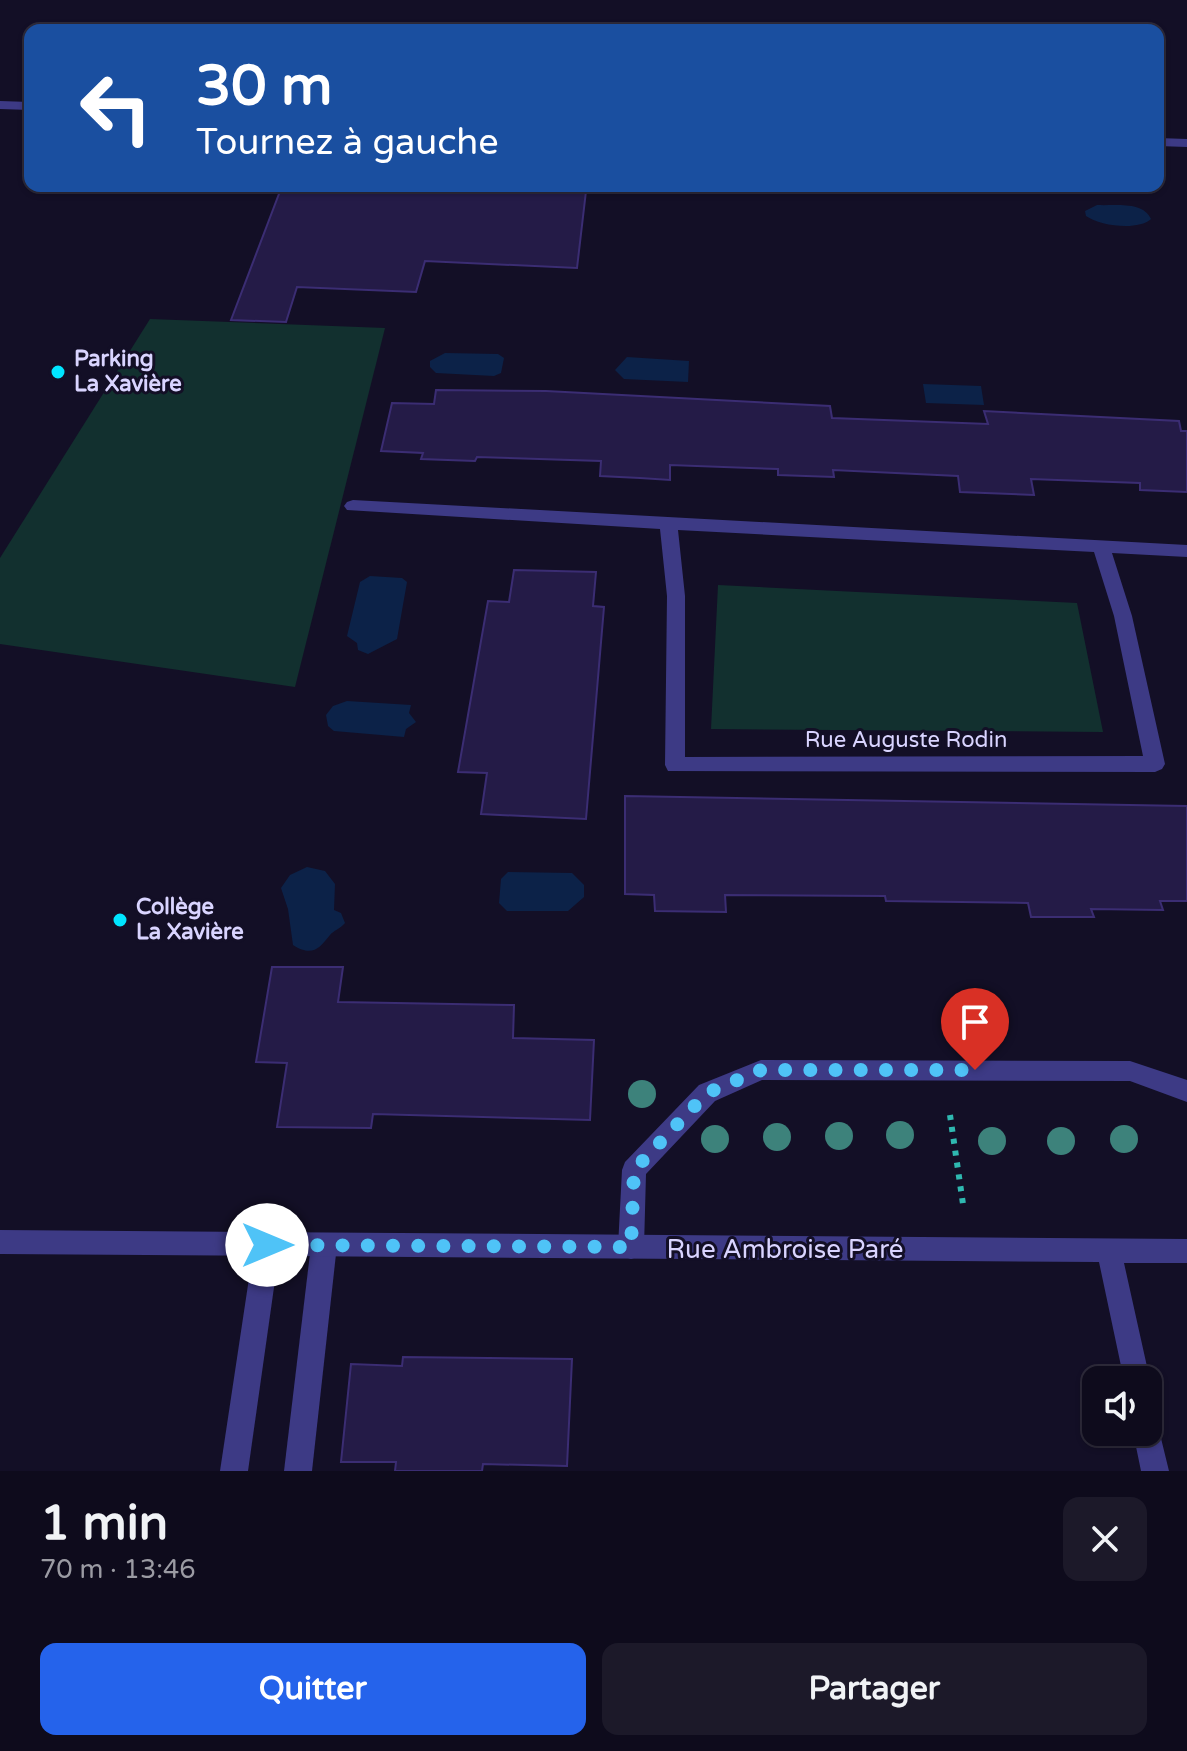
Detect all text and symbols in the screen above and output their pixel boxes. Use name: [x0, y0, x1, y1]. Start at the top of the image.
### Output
text: 30 m: [196, 53, 332, 120]
icon: left: [64, 56, 168, 160]
text: Tournez à gauche: [196, 121, 499, 164]
place label: Parking La Xavière: [74, 346, 182, 397]
marker: Parking La Xavière: [49, 363, 67, 381]
street label: Rue Auguste Rodin: [805, 727, 1007, 753]
place label: Collège La Xavière: [136, 894, 244, 945]
marker: Collège La Xavière: [111, 911, 129, 929]
pin: [941, 988, 1009, 1070]
icon: arrive: [953, 1000, 997, 1044]
position arrow: [225, 1203, 309, 1287]
street label: Rue Ambroise Paré: [667, 1234, 903, 1265]
map controls: [1082, 1366, 1162, 1446]
button: sound: [1082, 1366, 1162, 1446]
text: 1 min: [40, 1495, 168, 1553]
button: close: [1063, 1497, 1147, 1581]
text: 70 m · 13:46: [40, 1554, 196, 1585]
button: Quitter: [40, 1643, 586, 1735]
button: Partager: [602, 1643, 1147, 1735]

